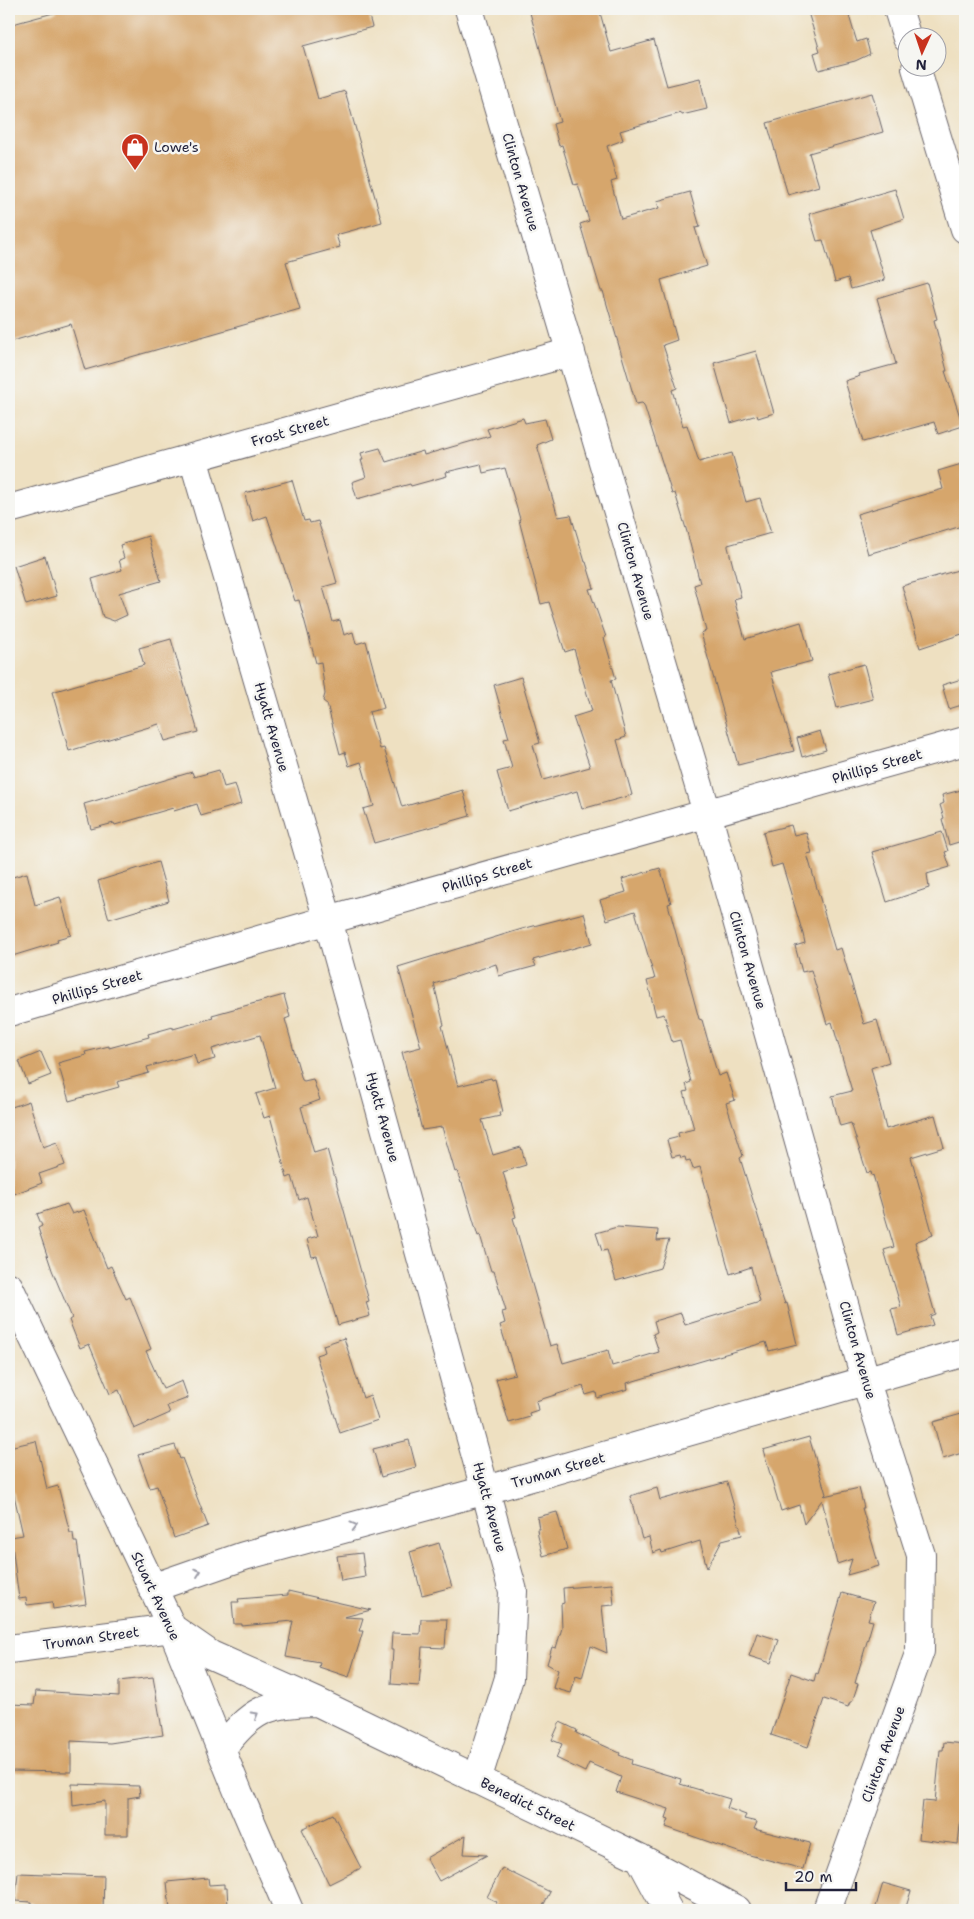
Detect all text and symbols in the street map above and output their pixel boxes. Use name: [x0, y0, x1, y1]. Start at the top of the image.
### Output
north arrow: [896, 28, 946, 78]
text: N: [915, 56, 927, 74]
street label: Clinton Avenue: [498, 131, 544, 233]
shop icon: Lowe's: [120, 132, 150, 171]
place label: Lowe's: [154, 138, 199, 156]
street label: Frost Street: [249, 411, 331, 451]
street label: Clinton Avenue: [613, 520, 659, 622]
street label: Hyatt Avenue: [251, 680, 293, 774]
street label: Phillips Street: [830, 745, 924, 787]
street label: Phillips Street: [440, 854, 534, 896]
street label: Clinton Avenue: [725, 909, 771, 1011]
street label: Phillips Street: [50, 966, 144, 1008]
street label: Hyatt Avenue: [362, 1070, 404, 1164]
street label: Clinton Avenue: [835, 1299, 881, 1401]
street label: Truman Street: [509, 1448, 607, 1492]
street label: Hyatt Avenue: [469, 1460, 511, 1554]
one-way arrow: [349, 1521, 358, 1532]
street label: Stuart Avenue: [127, 1548, 185, 1644]
one-way arrow: [193, 1568, 202, 1578]
street label: Truman Street: [42, 1622, 140, 1654]
street label: Clinton Avenue: [857, 1703, 909, 1805]
one-way arrow: [250, 1711, 259, 1721]
street label: Benedict Street: [478, 1773, 578, 1835]
scale bar: [786, 1859, 856, 1891]
text: 20 m: [794, 1867, 833, 1887]

